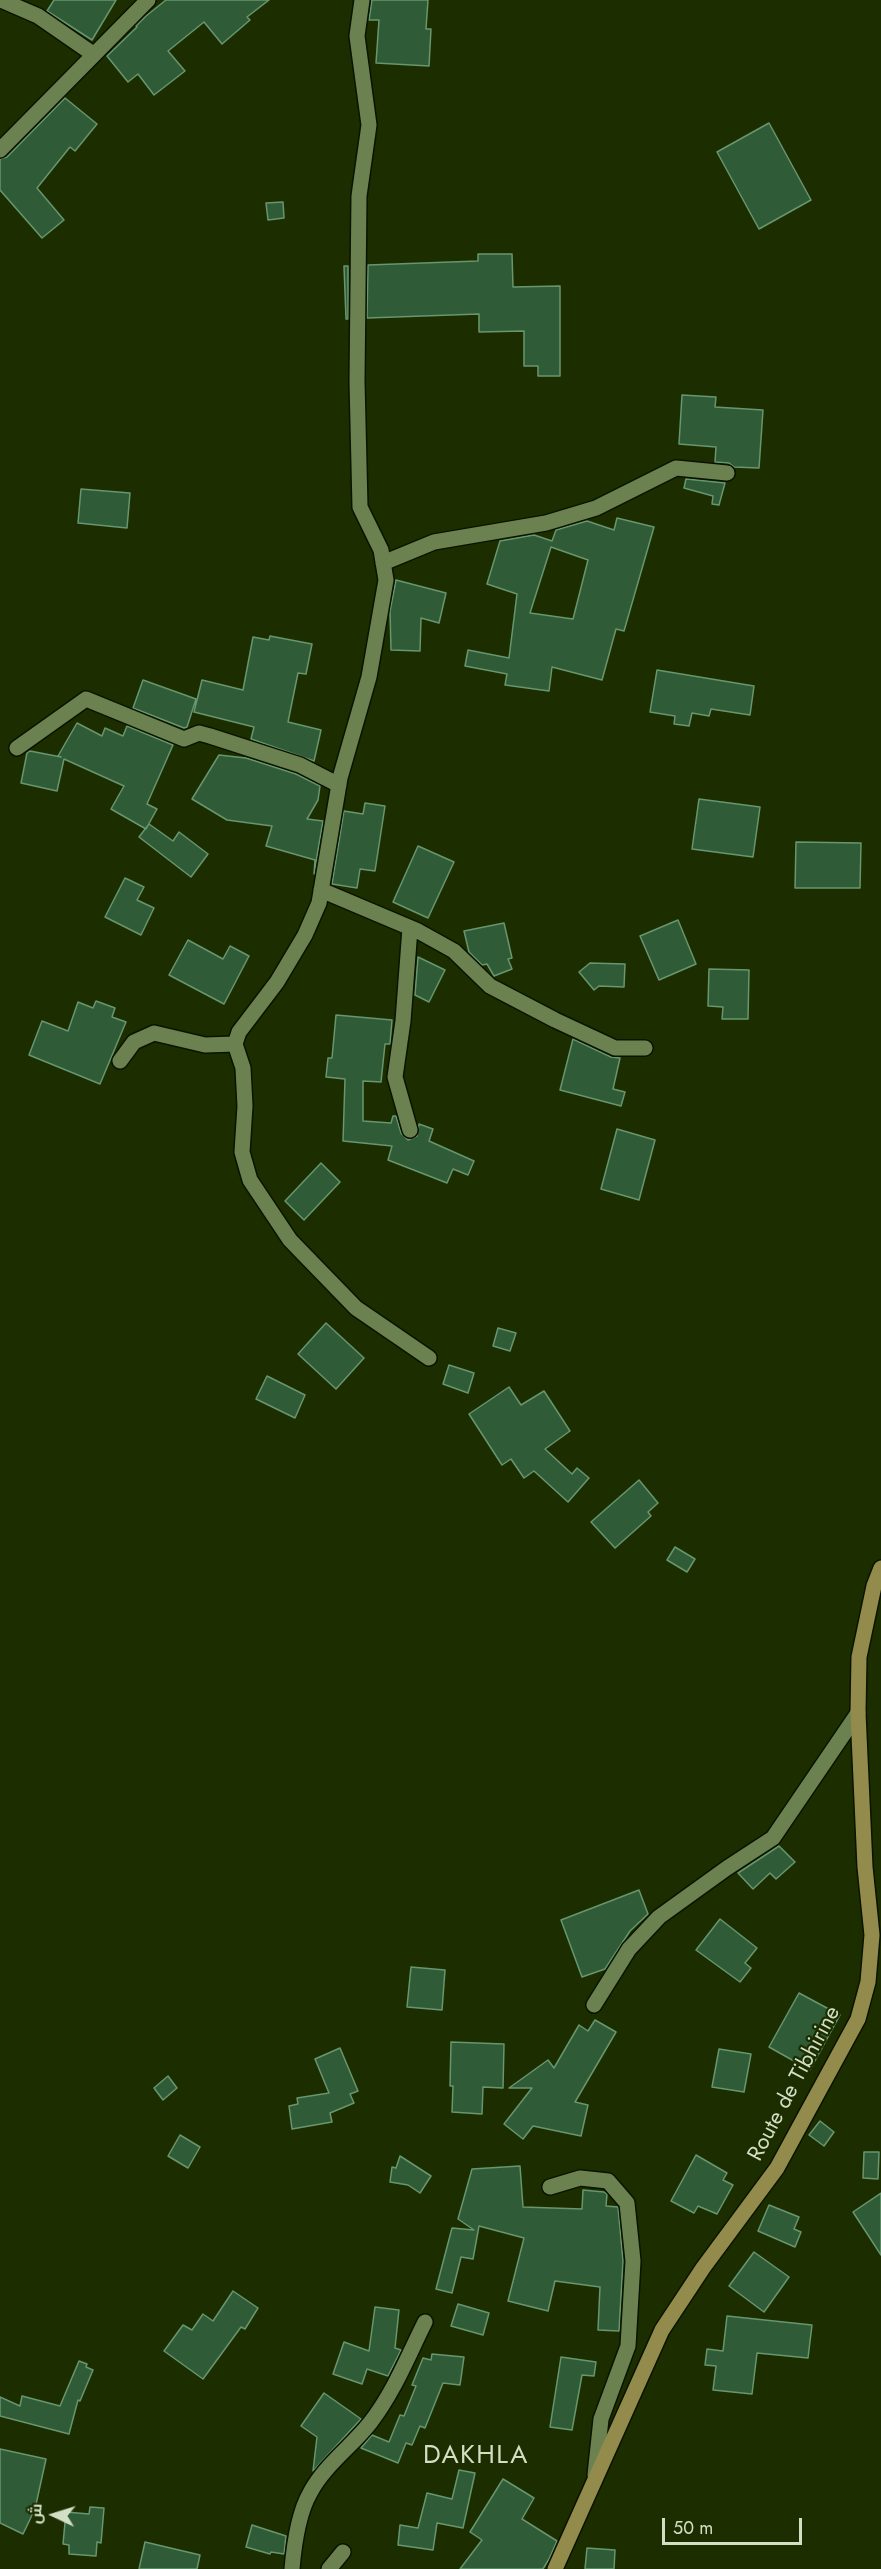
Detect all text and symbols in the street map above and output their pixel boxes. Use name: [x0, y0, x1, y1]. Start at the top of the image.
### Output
street label: Route de Tibhirine: [743, 2002, 847, 2166]
district label: DAKHLA: [423, 2441, 529, 2473]
north arrow: [24, 2485, 84, 2545]
text: ش: [23, 2503, 48, 2525]
scale bar: [665, 2506, 804, 2544]
text: 50 m: [673, 2515, 713, 2541]

